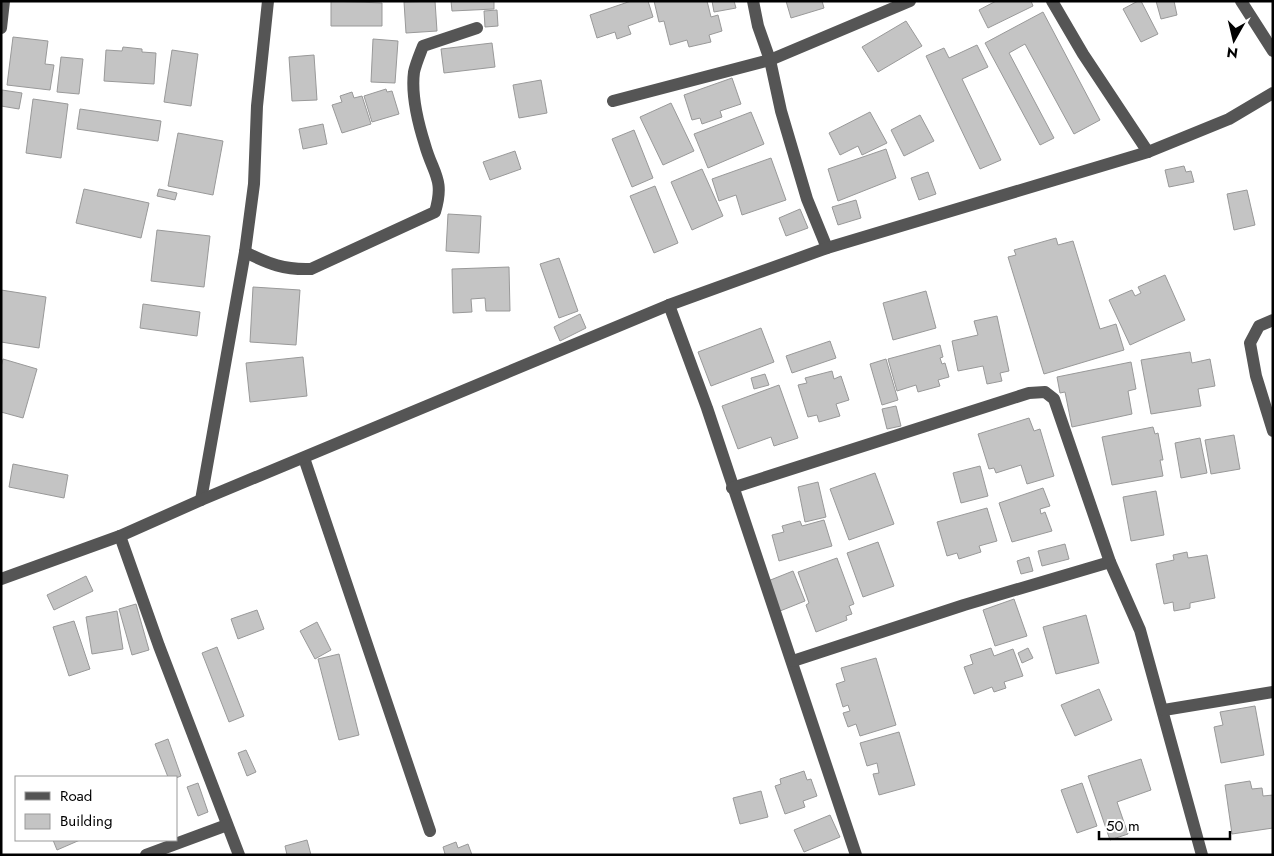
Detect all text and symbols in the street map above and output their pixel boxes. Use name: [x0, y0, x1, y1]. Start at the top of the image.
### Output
north arrow: [1209, 15, 1259, 65]
text: N: [1225, 42, 1239, 64]
legend: [15, 776, 178, 841]
text: Road: [60, 785, 92, 807]
scale bar: [1099, 808, 1230, 840]
text: Building: [60, 810, 112, 832]
text: 50 m: [1106, 815, 1140, 837]

